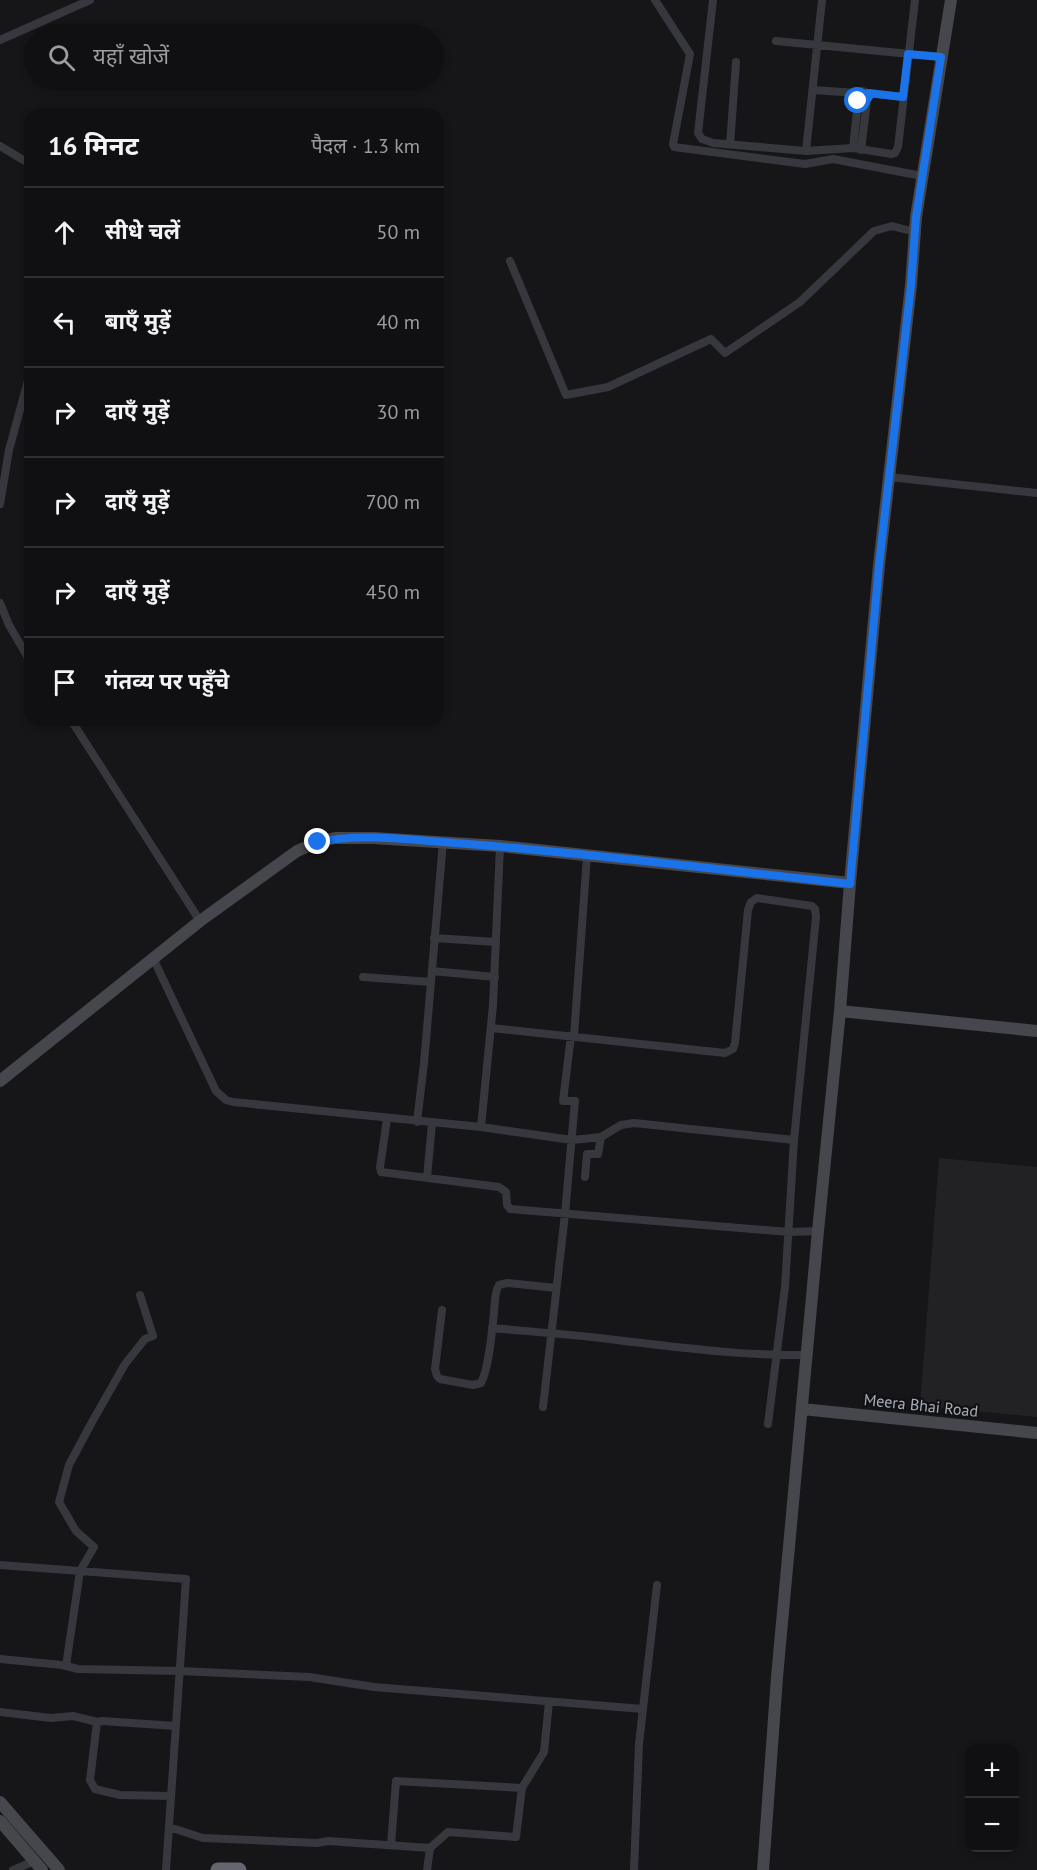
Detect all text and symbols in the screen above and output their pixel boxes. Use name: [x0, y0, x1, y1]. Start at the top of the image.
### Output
search box: [24, 24, 444, 90]
icon: search: [45, 41, 78, 74]
text: यहाँ खोजें: [93, 42, 169, 70]
route start: [844, 87, 870, 113]
text: 16 मिनट: [48, 129, 139, 162]
text: पैदल · 1.3 km: [311, 133, 420, 159]
icon: ahead: [48, 216, 81, 249]
text: सीधे चलें: [105, 217, 180, 245]
text: 50 m: [377, 219, 420, 245]
icon: left: [48, 306, 81, 339]
text: बाएँ मुड़ें: [105, 307, 171, 335]
text: 40 m: [377, 309, 420, 335]
icon: right: [48, 396, 81, 429]
text: दाएँ मुड़ें: [105, 397, 170, 425]
text: 30 m: [377, 399, 420, 425]
icon: right: [48, 486, 81, 519]
text: दाएँ मुड़ें: [105, 487, 170, 515]
text: 700 m: [366, 489, 420, 515]
icon: right: [48, 576, 81, 609]
text: दाएँ मुड़ें: [105, 577, 170, 605]
text: 450 m: [366, 579, 420, 605]
icon: arrive: [48, 666, 81, 699]
text: गंतव्य पर पहुँचे: [105, 667, 229, 695]
route end: [304, 828, 330, 854]
street label: Meera Bhai Road: [863, 1389, 979, 1421]
map controls: [965, 1744, 1019, 1852]
button: +: [965, 1744, 1019, 1798]
button: −: [965, 1798, 1019, 1852]

